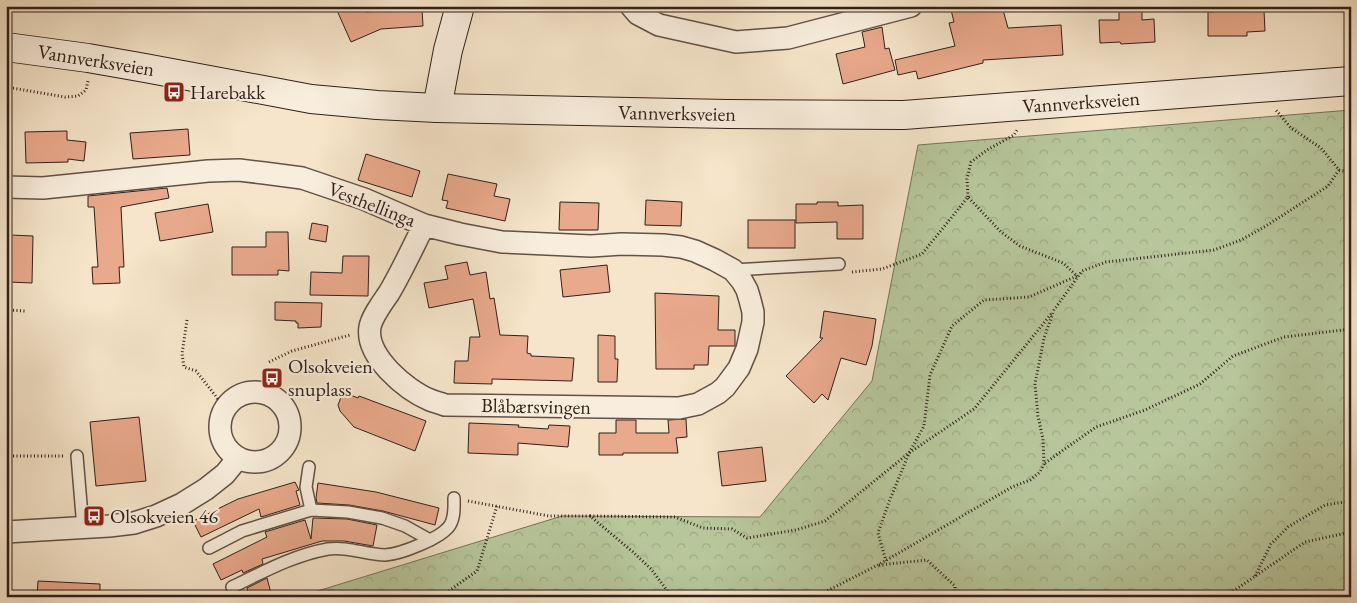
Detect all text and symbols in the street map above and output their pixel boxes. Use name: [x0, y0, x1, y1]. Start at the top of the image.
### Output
street label: Vannverksveien: [36, 38, 157, 82]
place label: Harebakk: [190, 79, 266, 105]
bus stop icon: Harebakk: [162, 80, 186, 104]
street label: Vannverksveien: [1021, 85, 1141, 119]
street label: Vannverksveien: [618, 99, 737, 127]
street label: Vesthellinga: [324, 175, 420, 233]
place label: Olsokveien snuplass: [288, 353, 373, 402]
bus stop icon: Olsokveien snuplass: [260, 366, 284, 390]
street label: Blåbærsvingen: [481, 392, 592, 420]
place label: Olsokveien 46: [110, 503, 218, 529]
bus stop icon: Olsokveien 46: [82, 504, 106, 528]

